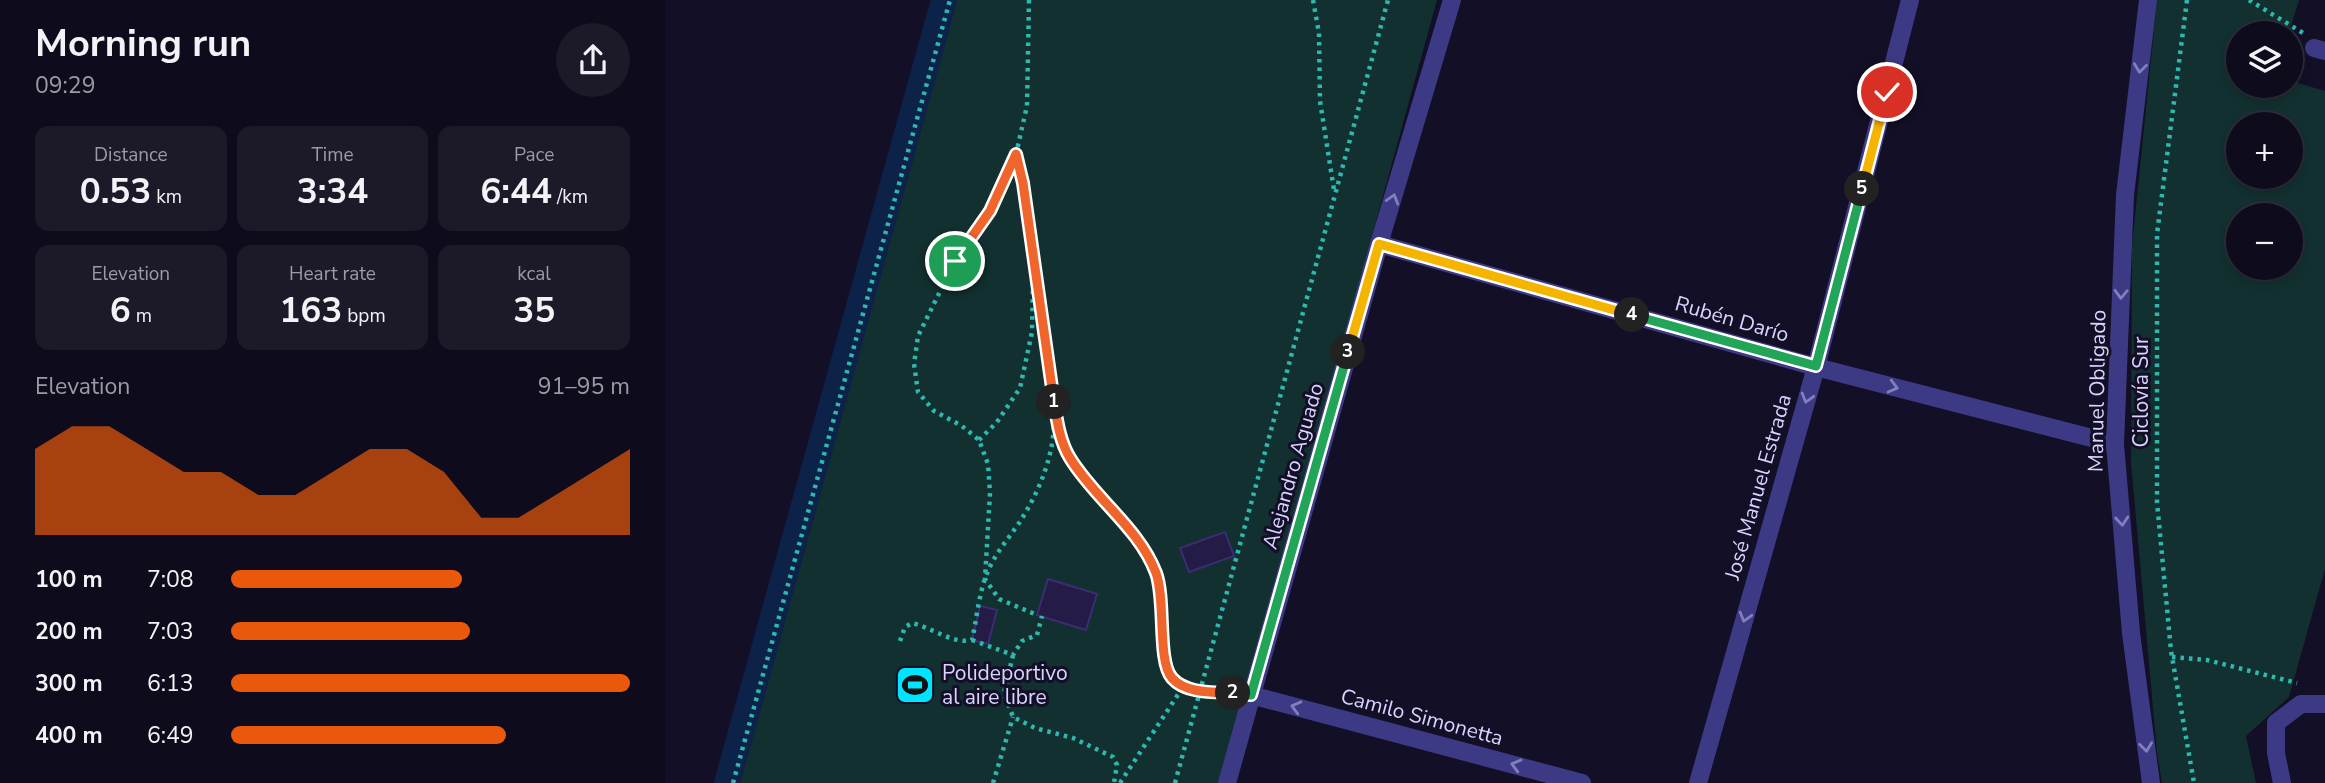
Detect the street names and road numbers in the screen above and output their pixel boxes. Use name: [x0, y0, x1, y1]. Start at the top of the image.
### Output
street label: Rubén Darío: [1672, 289, 1792, 349]
street label: Manuel Obligado: [2082, 310, 2112, 472]
street label: Ciclovía Sur: [2127, 336, 2155, 447]
street label: Alejandro Aguado: [1256, 380, 1330, 552]
street label: José Manuel Estrada: [1718, 391, 1798, 584]
street label: Camilo Simonetta: [1338, 682, 1506, 752]

